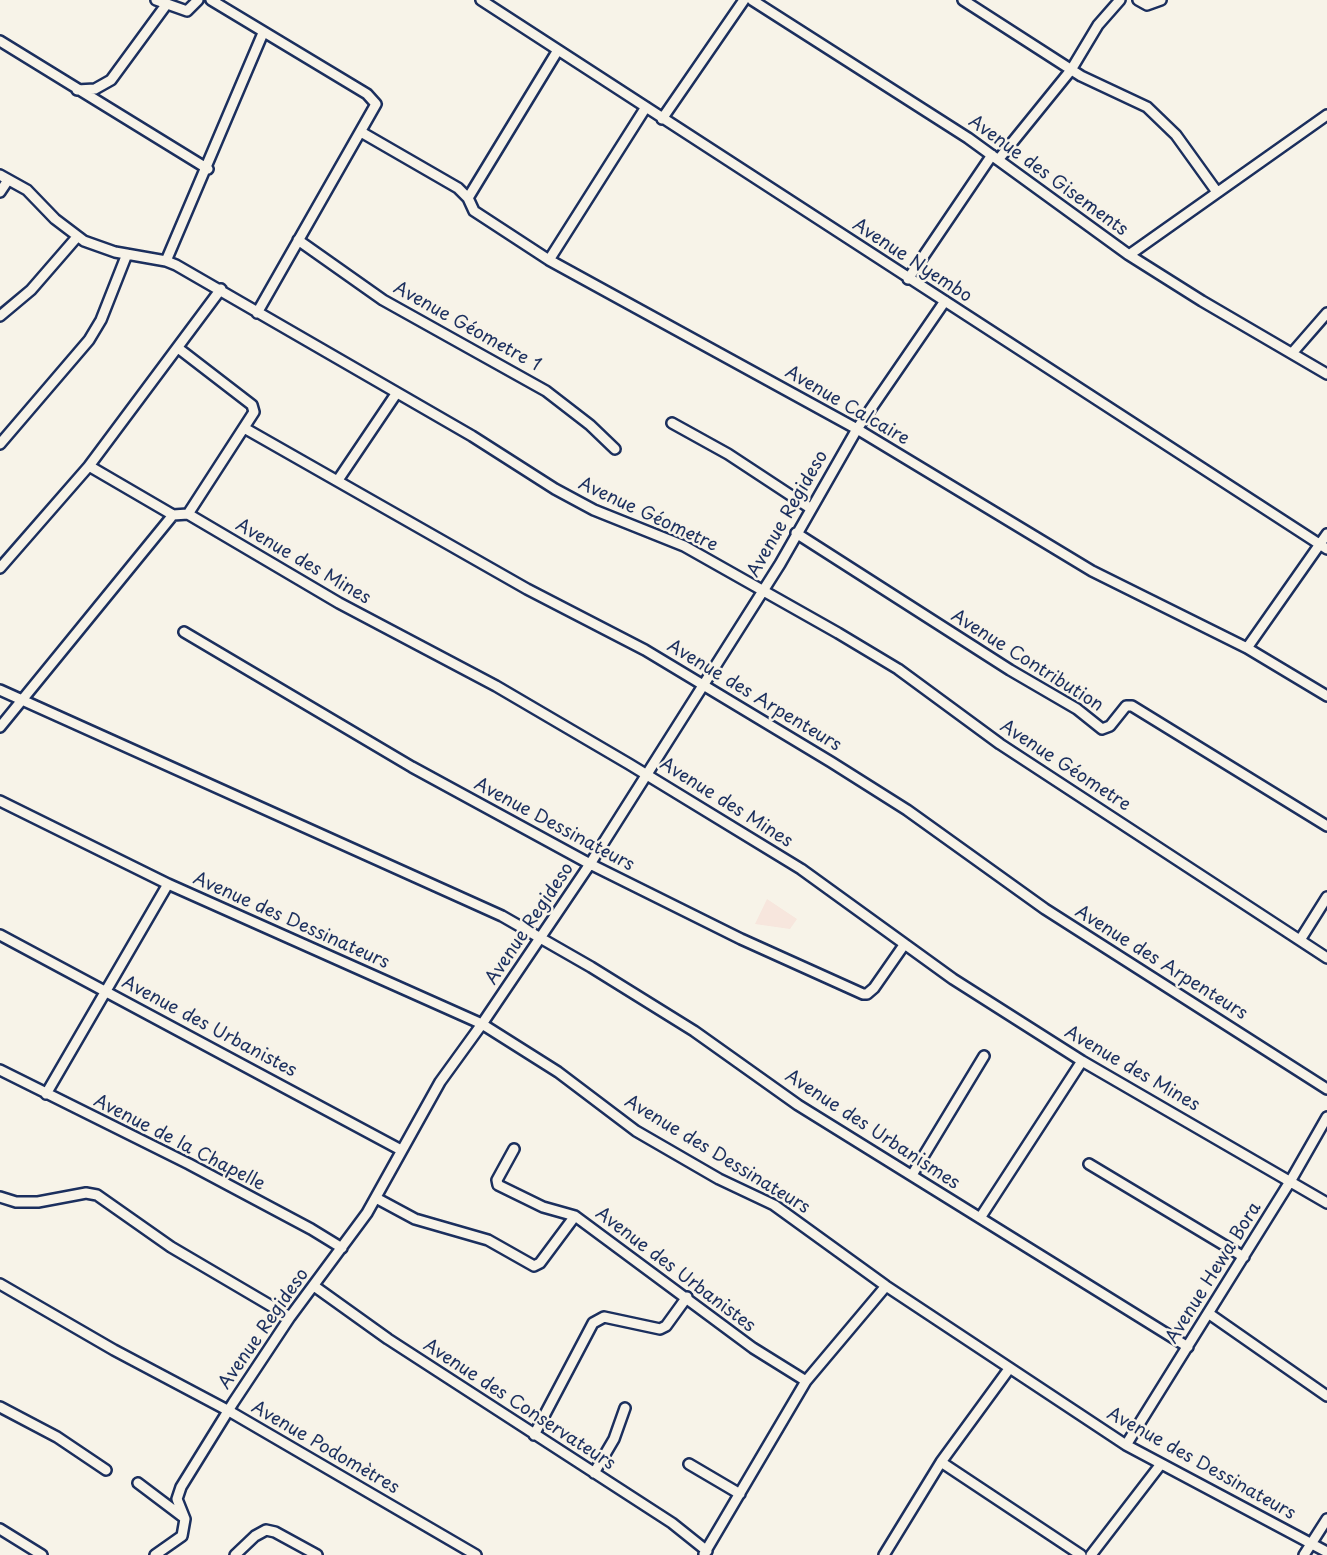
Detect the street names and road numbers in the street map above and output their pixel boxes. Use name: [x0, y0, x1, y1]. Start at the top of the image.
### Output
street label: Avenue des Gisements: [964, 111, 1132, 241]
street label: Avenue Nyembo: [848, 214, 976, 308]
street label: Avenue Géometre 1: [390, 278, 544, 376]
street label: Avenue Calcaire: [781, 362, 913, 450]
street label: Avenue Regideso: [743, 447, 833, 581]
street label: Avenue Géometre: [575, 473, 721, 557]
street label: Avenue des Mines: [232, 515, 374, 609]
street label: Avenue Contribution: [947, 605, 1107, 717]
street label: Avenue des Arpenteurs: [663, 635, 845, 757]
street label: Avenue Géometre: [996, 716, 1134, 816]
street label: Avenue des Mines: [656, 754, 796, 852]
street label: Avenue Dessinateurs: [470, 774, 638, 876]
street label: Avenue Regideso: [481, 859, 579, 989]
street label: Avenue des Dessinateurs: [190, 868, 392, 974]
street label: Avenue des Arpenteurs: [1071, 901, 1251, 1025]
street label: Avenue des Urbanistes: [118, 972, 300, 1082]
street label: Avenue des Mines: [1061, 1022, 1203, 1116]
street label: Avenue des Urbanismes: [781, 1066, 963, 1194]
street label: Avenue de la Chapelle: [90, 1090, 268, 1196]
street label: Avenue des Dessinateurs: [621, 1091, 813, 1219]
street label: Avenue Hewa Bora: [1162, 1198, 1266, 1348]
street label: Avenue des Urbanistes: [591, 1203, 759, 1337]
street label: Avenue Regideso: [214, 1264, 314, 1394]
street label: Avenue des Conservateurs: [419, 1335, 619, 1475]
street label: Avenue Podomètres: [247, 1397, 403, 1499]
street label: Avenue des Dessinateurs: [1103, 1403, 1299, 1525]

